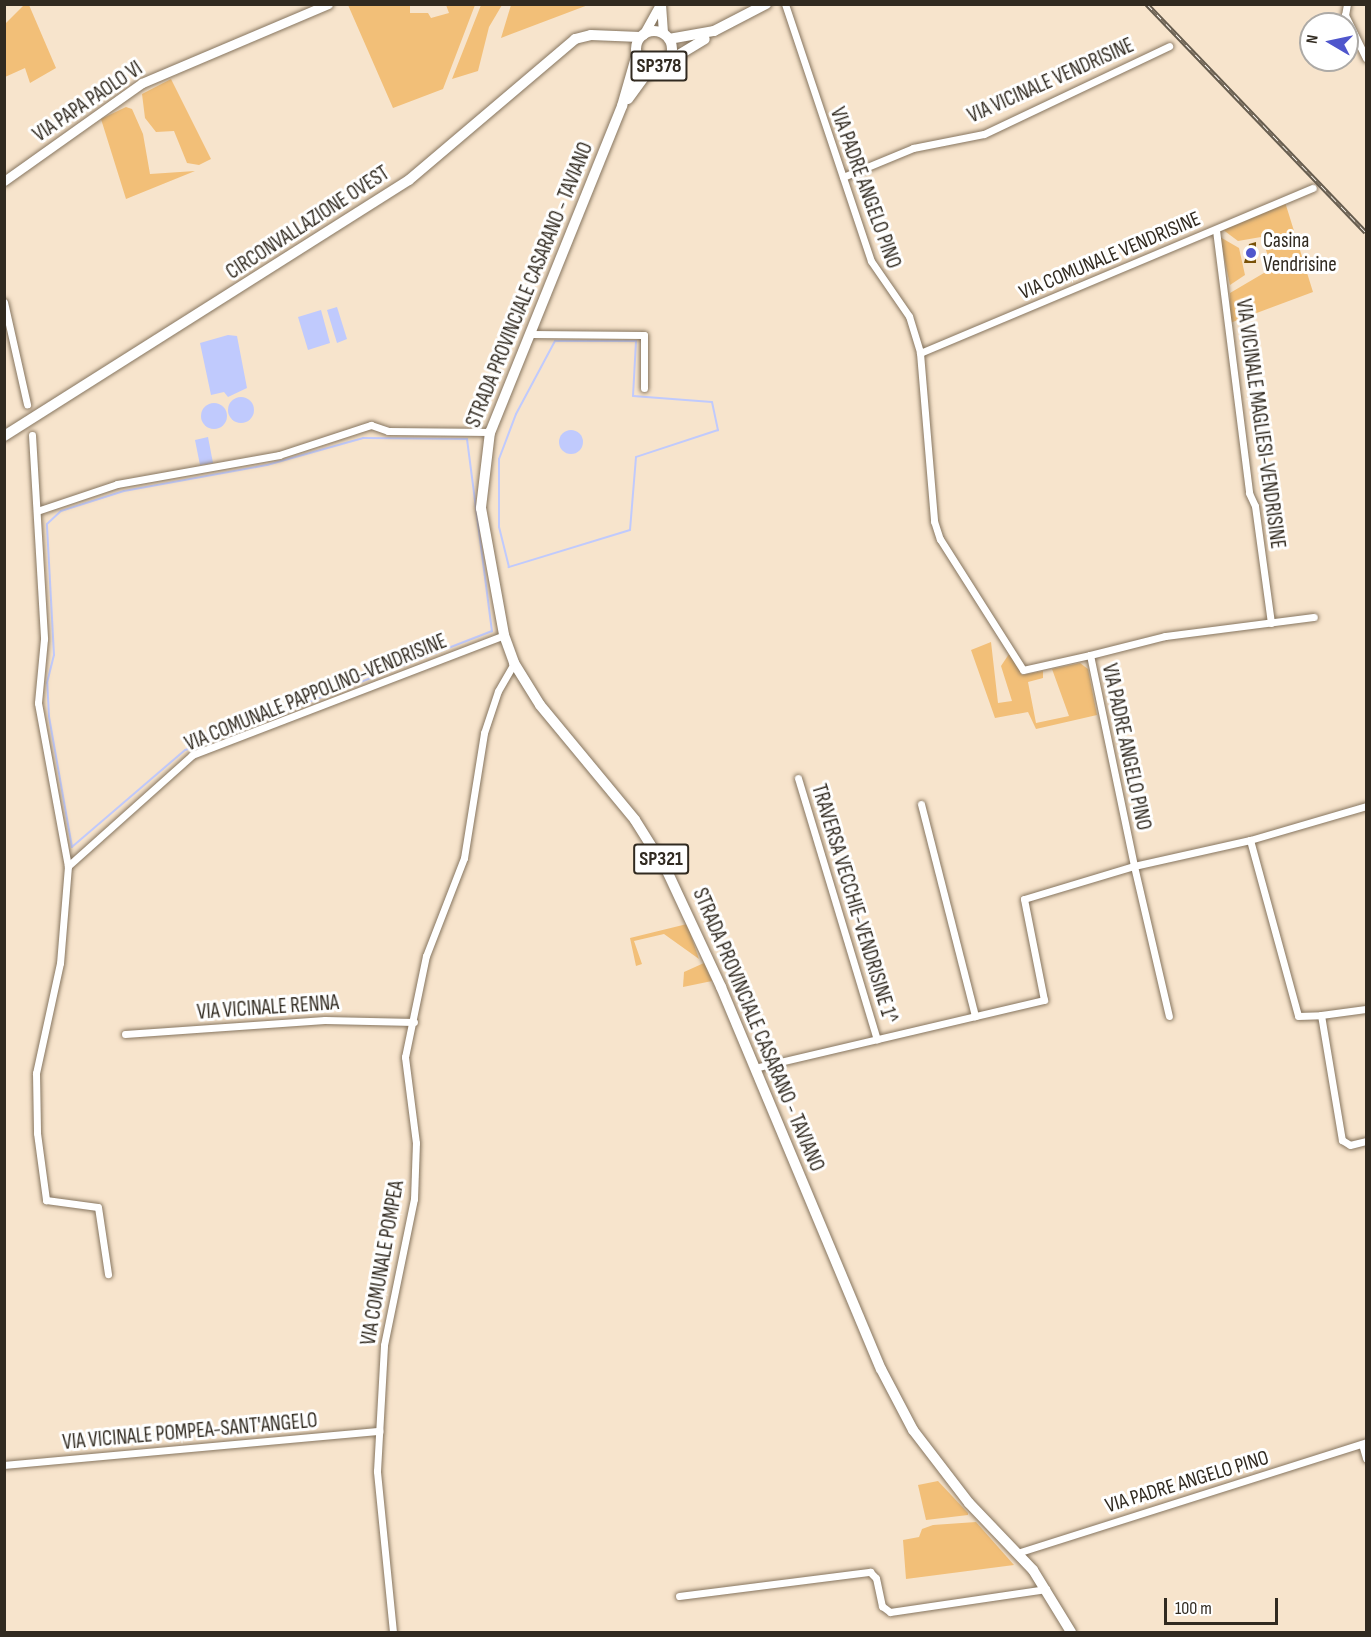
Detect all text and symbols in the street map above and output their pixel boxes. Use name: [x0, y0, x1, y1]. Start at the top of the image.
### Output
north arrow: [1299, 12, 1359, 72]
street label: VIA VICINALE VENDRISINE: [964, 33, 1138, 129]
text: N: [1303, 34, 1323, 45]
road number: SP378: [629, 49, 689, 83]
street label: VIA PAPA PAOLO VI: [29, 56, 147, 148]
street label: VIA PADRE ANGELO PINO: [824, 104, 906, 272]
street label: STRADA PROVINCIALE CASARANO - TAVIANO: [461, 139, 599, 431]
street label: CIRCONVALLAZIONE OVEST: [222, 161, 394, 285]
street label: VIA COMUNALE VENDRISINE: [1016, 206, 1204, 306]
place label: Casina Vendrisine: [1263, 228, 1337, 278]
marker: Casina Vendrisine: [1244, 246, 1258, 260]
street label: VIA VICINALE MAGLIESI-VENDRISINE: [1230, 297, 1290, 551]
street label: VIA COMUNALE PAPPOLINO-VENDRISINE: [181, 629, 451, 757]
street label: VIA PADRE ANGELO PINO: [1096, 661, 1156, 833]
street label: TRAVERSA VECCHIE-VENDRISINE 1^: [806, 781, 902, 1027]
road number: SP321: [632, 842, 690, 876]
street label: STRADA PROVINCIALE CASARANO - TAVIANO: [687, 885, 829, 1175]
street label: VIA VICINALE RENNA: [196, 990, 340, 1026]
street label: VIA COMUNALE POMPEA: [356, 1179, 410, 1347]
street label: VIA VICINALE POMPEA-SANT'ANGELO: [61, 1408, 319, 1456]
street label: VIA PADRE ANGELO PINO: [1102, 1445, 1272, 1519]
scale bar: [1167, 1586, 1281, 1624]
text: 100 m: [1175, 1598, 1212, 1619]

